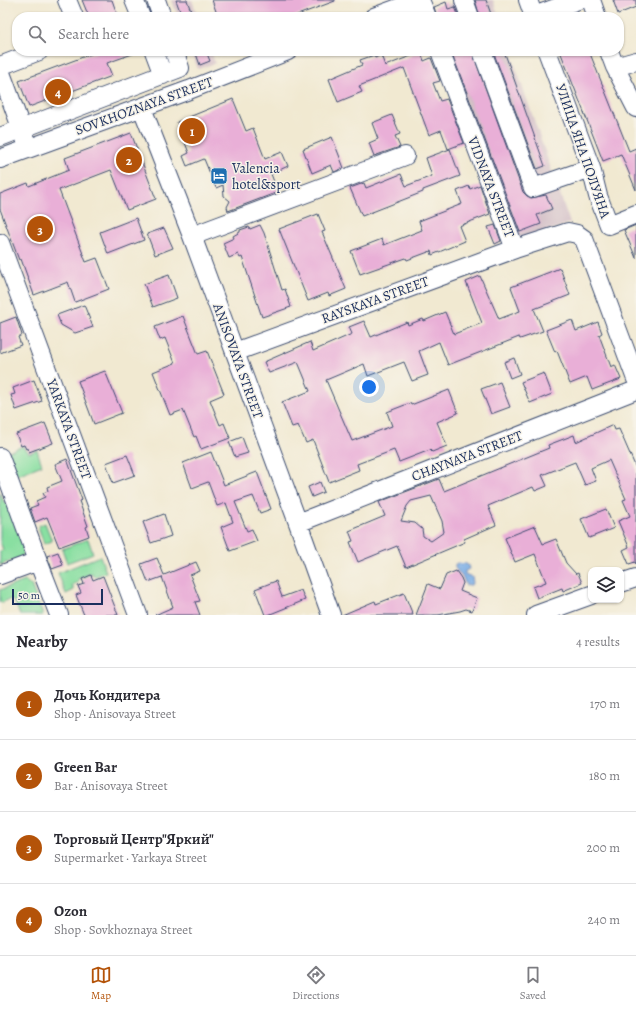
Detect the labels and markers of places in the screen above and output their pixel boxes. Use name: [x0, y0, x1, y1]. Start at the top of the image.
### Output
pin: 4: [45, 77, 71, 107]
pin: 1: [179, 116, 205, 146]
pin: 2: [116, 145, 142, 175]
place label: Valencia hotel&sport: [231, 159, 301, 194]
hotel icon: Valencia hotel&sport: [209, 166, 229, 186]
pin: 3: [27, 214, 53, 244]

